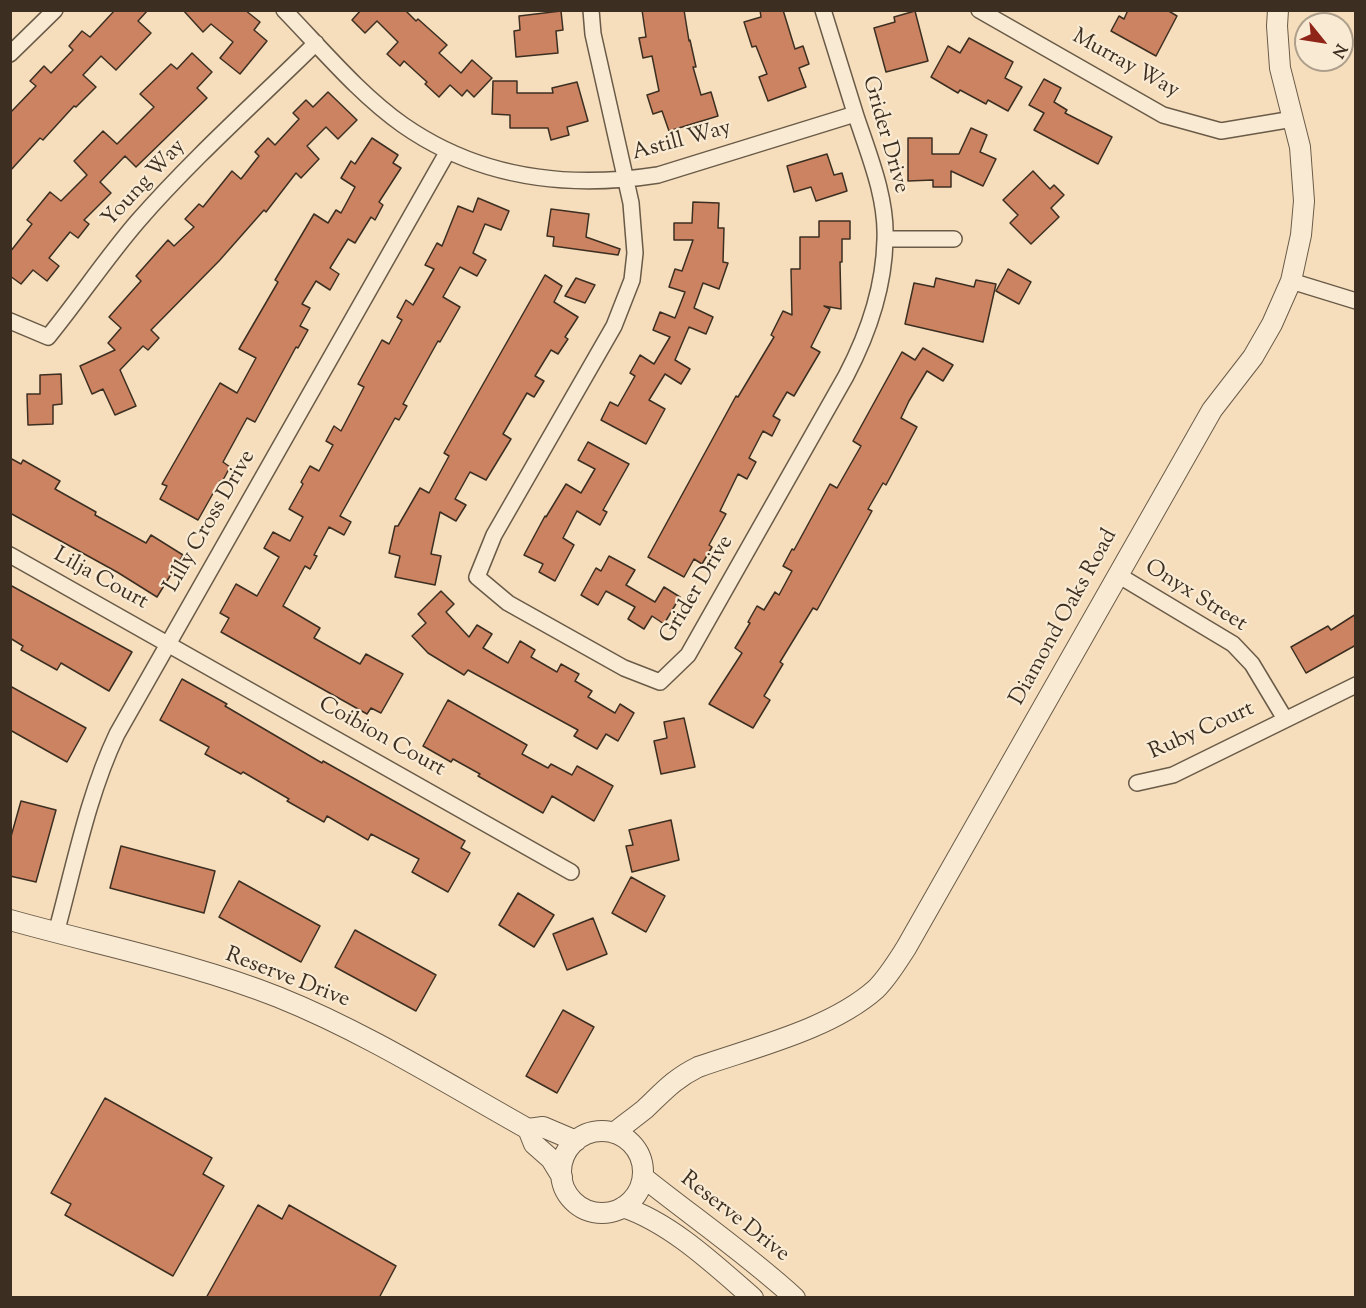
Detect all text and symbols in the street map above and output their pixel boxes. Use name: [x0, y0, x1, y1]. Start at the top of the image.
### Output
north arrow: [1294, 12, 1354, 72]
street label: Murray Way: [1067, 25, 1183, 105]
text: N: [1325, 39, 1351, 62]
street label: Grider Drive: [855, 73, 913, 197]
street label: Astill Way: [630, 116, 734, 168]
street label: Young Way: [98, 135, 192, 233]
street label: Lilly Cross Drive: [160, 446, 262, 598]
street label: Diamond Oaks Road: [1006, 525, 1124, 711]
street label: Grider Drive: [656, 531, 740, 649]
street label: Lilja Court: [48, 543, 152, 617]
street label: Onyx Street: [1139, 555, 1251, 639]
street label: Coibion Court: [313, 692, 449, 784]
street label: Ruby Court: [1145, 697, 1259, 767]
street label: Reserve Drive: [221, 943, 353, 1015]
street label: Reserve Drive: [674, 1167, 794, 1269]

